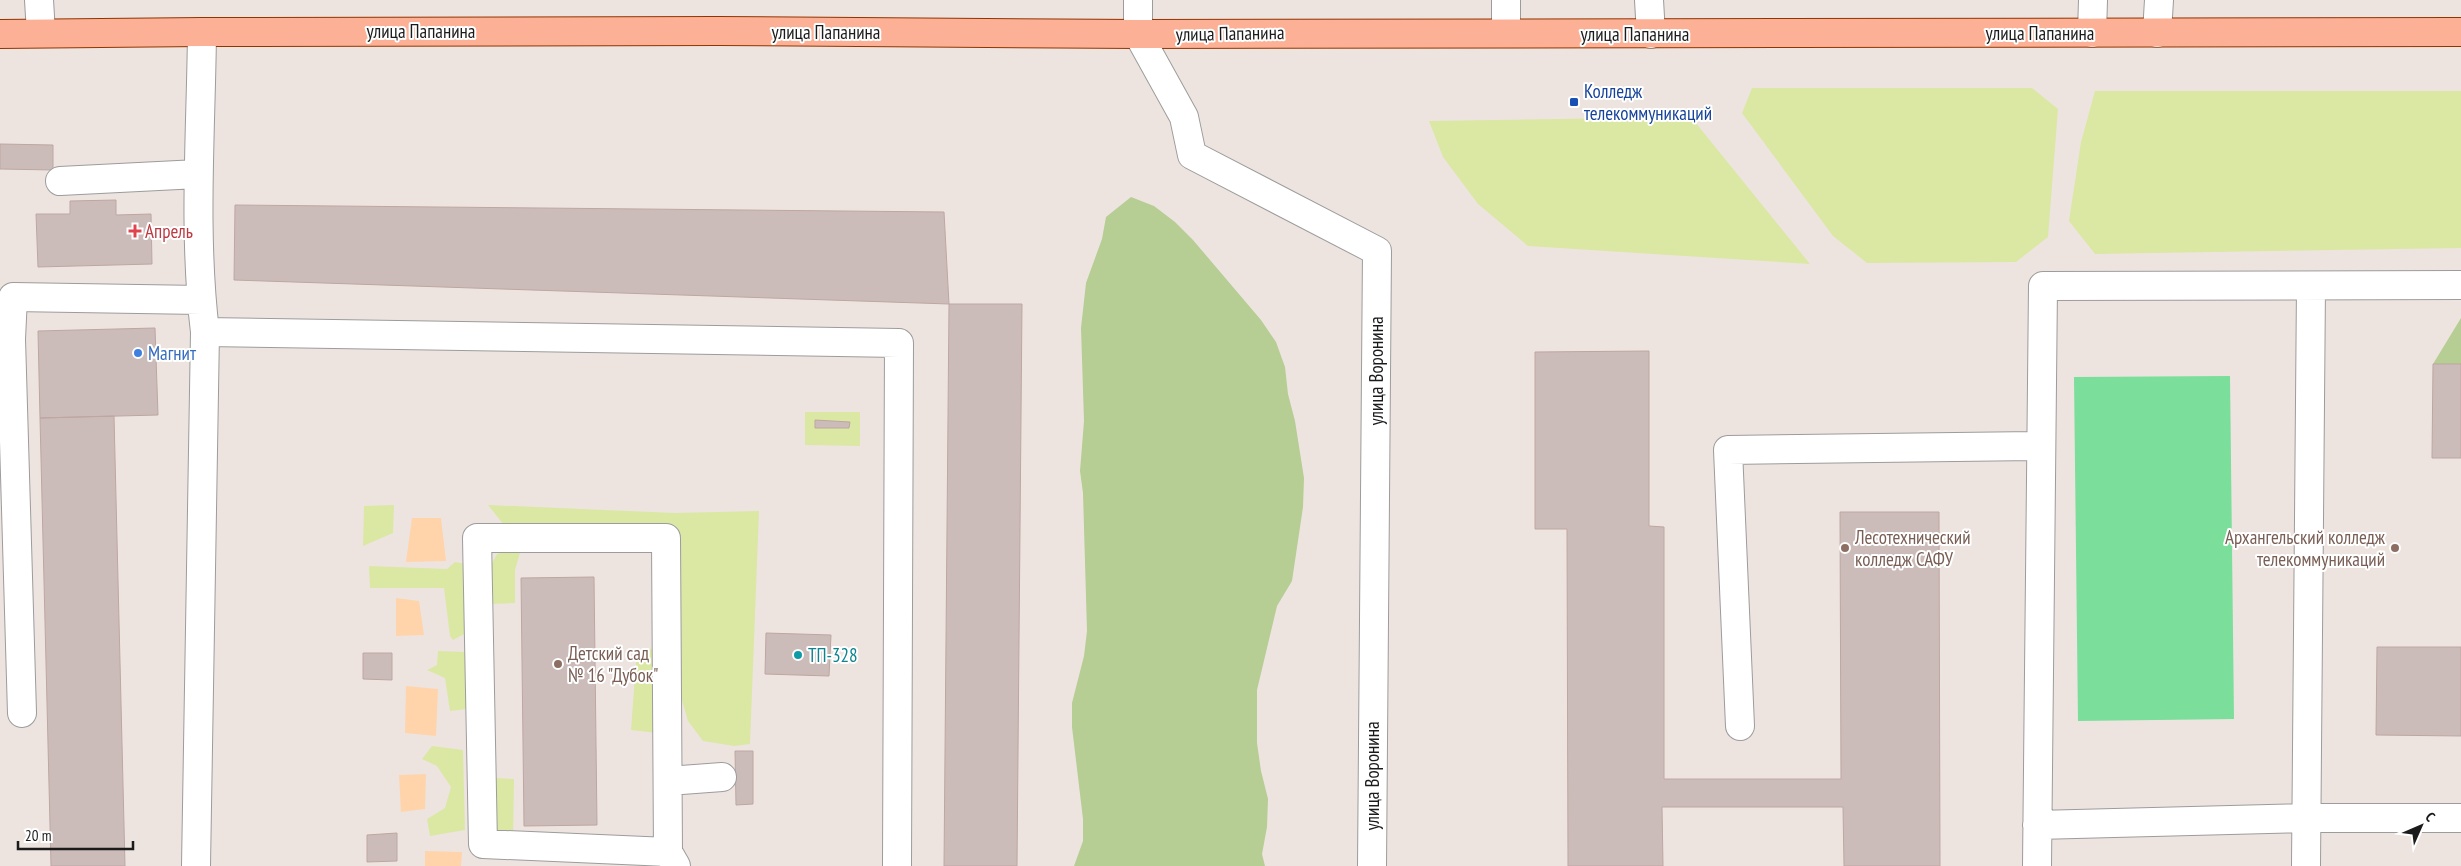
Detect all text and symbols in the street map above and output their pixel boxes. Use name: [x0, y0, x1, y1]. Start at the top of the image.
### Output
street label: улица Папанина: [367, 19, 475, 43]
street label: улица Папанина: [772, 20, 880, 44]
street label: улица Папанина: [1175, 20, 1285, 46]
street label: улица Папанина: [1986, 21, 2094, 45]
street label: улица Папанина: [1581, 22, 1689, 46]
place label: Колледж телекоммуникаций: [1584, 79, 1712, 125]
marker: Колледж телекоммуникаций: [1568, 96, 1580, 108]
place label: Апрель: [145, 219, 193, 243]
marker: Апрель: [129, 225, 141, 237]
street label: улица Воронина: [1364, 316, 1388, 426]
place label: Магнит: [148, 341, 197, 365]
marker: Магнит: [132, 347, 144, 359]
place label: Лесотехнический колледж САФУ: [1854, 525, 1970, 571]
place label: Архангельский колледж телекоммуникаций: [2225, 525, 2386, 571]
marker: Лесотехнический колледж САФУ: [1839, 542, 1851, 554]
marker: Архангельский колледж телекоммуникаций: [2389, 542, 2401, 554]
place label: Детский сад № 16 "Дубок": [568, 641, 659, 687]
place label: ТП-328: [808, 643, 858, 667]
marker: ТП-328: [792, 649, 804, 661]
marker: Детский сад № 16 "Дубок": [552, 658, 564, 670]
street label: улица Воронина: [1360, 721, 1384, 831]
north arrow: [2396, 801, 2446, 851]
text: С: [2422, 808, 2439, 826]
scale bar: [18, 818, 132, 850]
text: 20 m: [25, 826, 51, 845]

